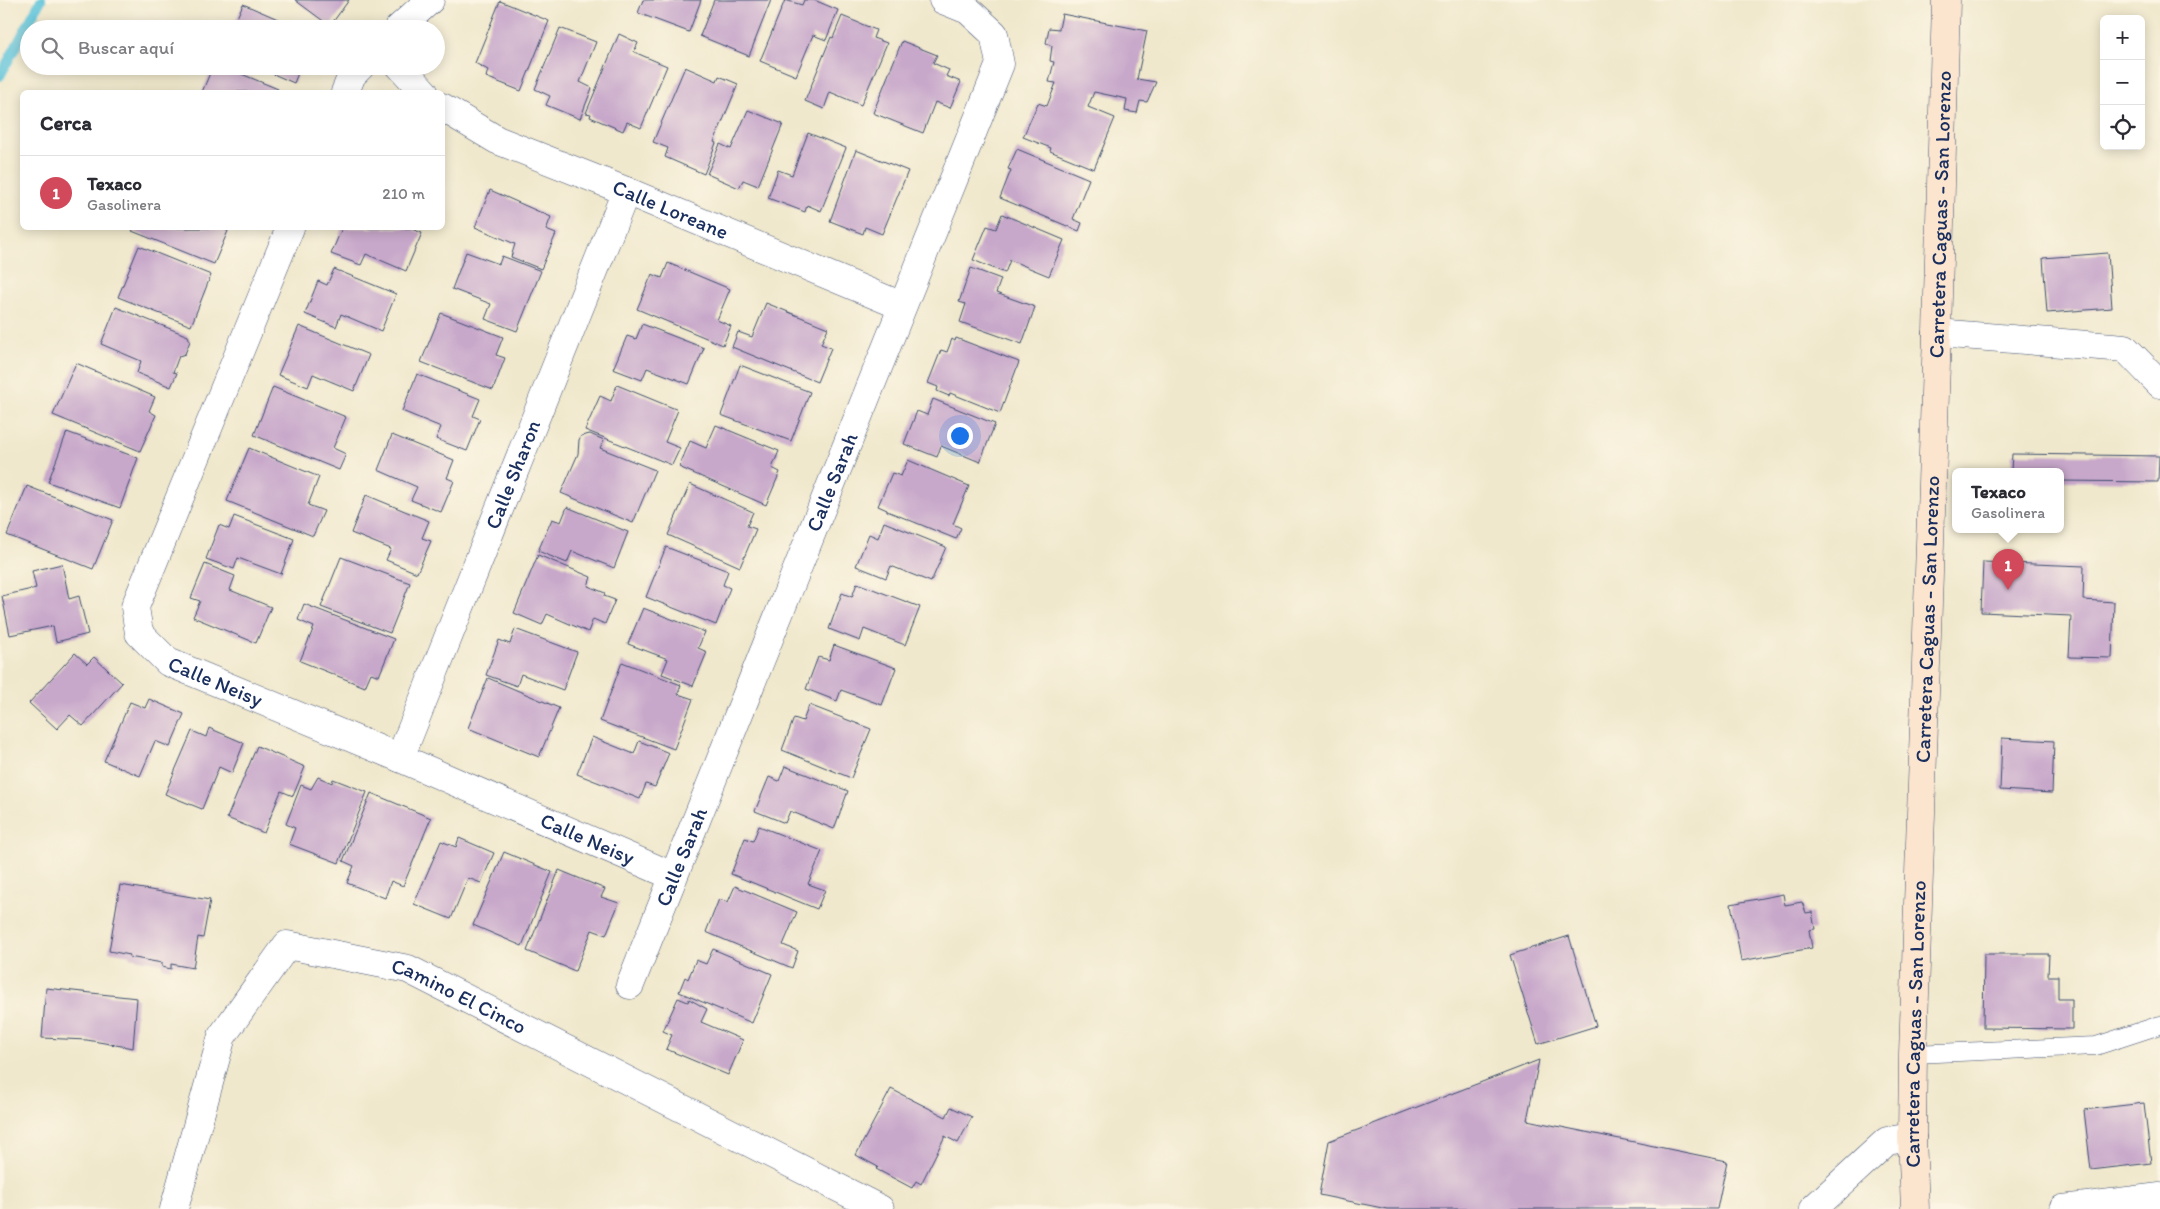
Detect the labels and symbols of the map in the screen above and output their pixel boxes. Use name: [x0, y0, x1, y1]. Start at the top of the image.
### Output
street label: Carretera Caguas - San Lorenzo: [1923, 70, 1956, 359]
street label: Calle Loreane: [609, 174, 732, 244]
street label: Calle Sharon: [480, 416, 545, 533]
your location: [947, 423, 973, 449]
street label: Calle Sarah: [801, 428, 863, 535]
street label: Carretera Caguas - San Lorenzo: [1910, 475, 1944, 763]
pin: 1: [1992, 549, 2024, 590]
street label: Calle Neisy: [164, 650, 267, 712]
street label: Calle Sarah: [650, 803, 712, 910]
street label: Calle Neisy: [537, 807, 639, 870]
street label: Carretera Caguas - San Lorenzo: [1899, 880, 1931, 1168]
street label: Camino El Cinco: [390, 953, 531, 1039]

